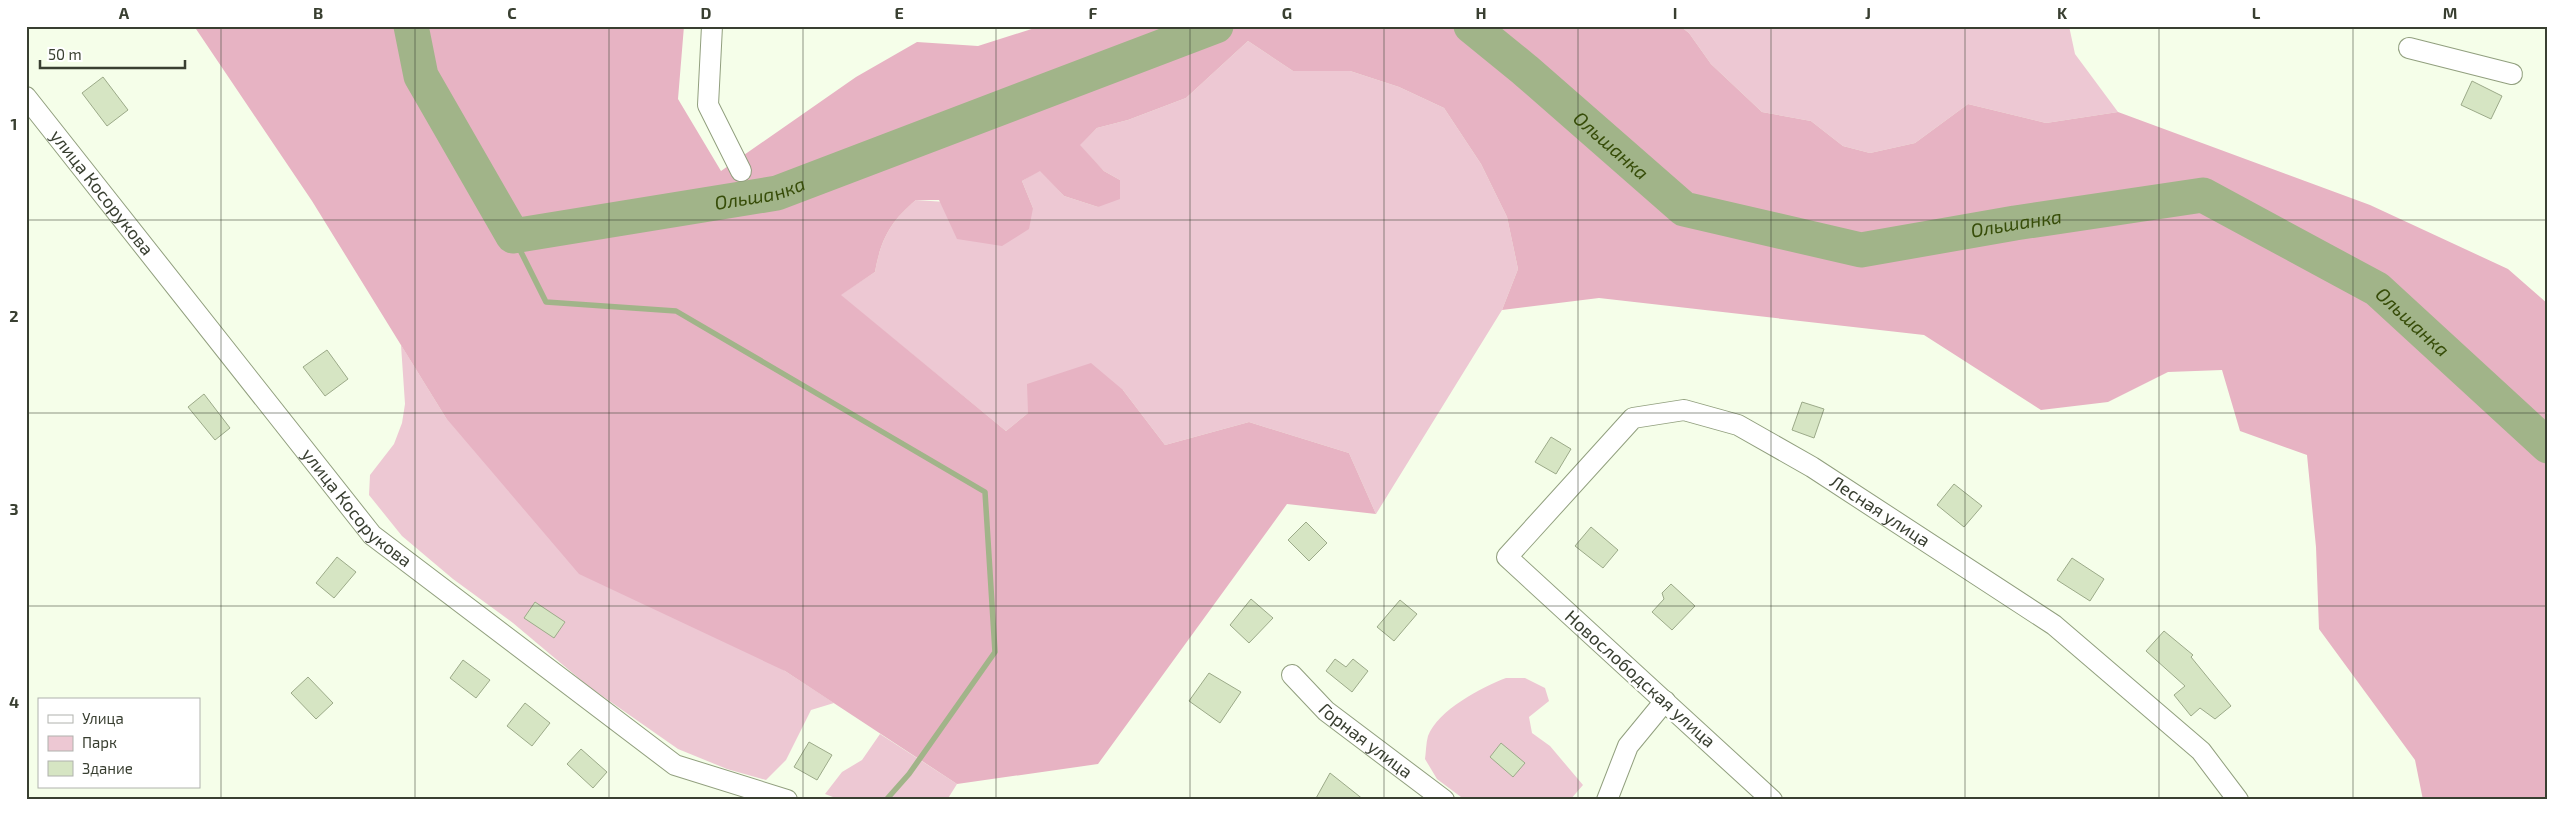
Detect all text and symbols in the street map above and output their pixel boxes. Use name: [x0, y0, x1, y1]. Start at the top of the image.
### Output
text: A: [119, 3, 130, 22]
text: B: [313, 3, 323, 22]
text: C: [507, 3, 517, 22]
text: D: [701, 3, 712, 22]
text: E: [894, 3, 904, 22]
text: F: [1089, 3, 1098, 22]
text: G: [1282, 3, 1292, 22]
text: H: [1475, 3, 1487, 22]
text: I: [1673, 3, 1677, 22]
text: J: [1865, 3, 1871, 22]
text: K: [2057, 3, 2068, 22]
text: L: [2252, 3, 2261, 22]
text: M: [2443, 3, 2457, 22]
scale bar: [40, 38, 185, 70]
text: 50 m: [48, 45, 82, 63]
water label: Ольшанка: [1569, 106, 1654, 184]
text: 1: [11, 114, 17, 133]
street label: улица Косорукова: [46, 125, 159, 259]
water label: Ольшанка: [713, 171, 808, 214]
water label: Ольшанка: [1969, 204, 2063, 242]
water label: Ольшанка: [2371, 282, 2455, 361]
text: 2: [9, 306, 19, 325]
street label: улица Косорукова: [298, 443, 417, 571]
street label: Лесная улица: [1826, 470, 1935, 551]
text: 3: [9, 499, 19, 518]
street label: Новослободская улица: [1561, 605, 1721, 752]
text: 4: [9, 692, 19, 711]
legend: [38, 698, 200, 788]
street label: Горная улица: [1314, 698, 1417, 782]
text: Улица: [82, 709, 124, 727]
text: Парк: [82, 733, 117, 751]
text: Здание: [82, 759, 133, 777]

